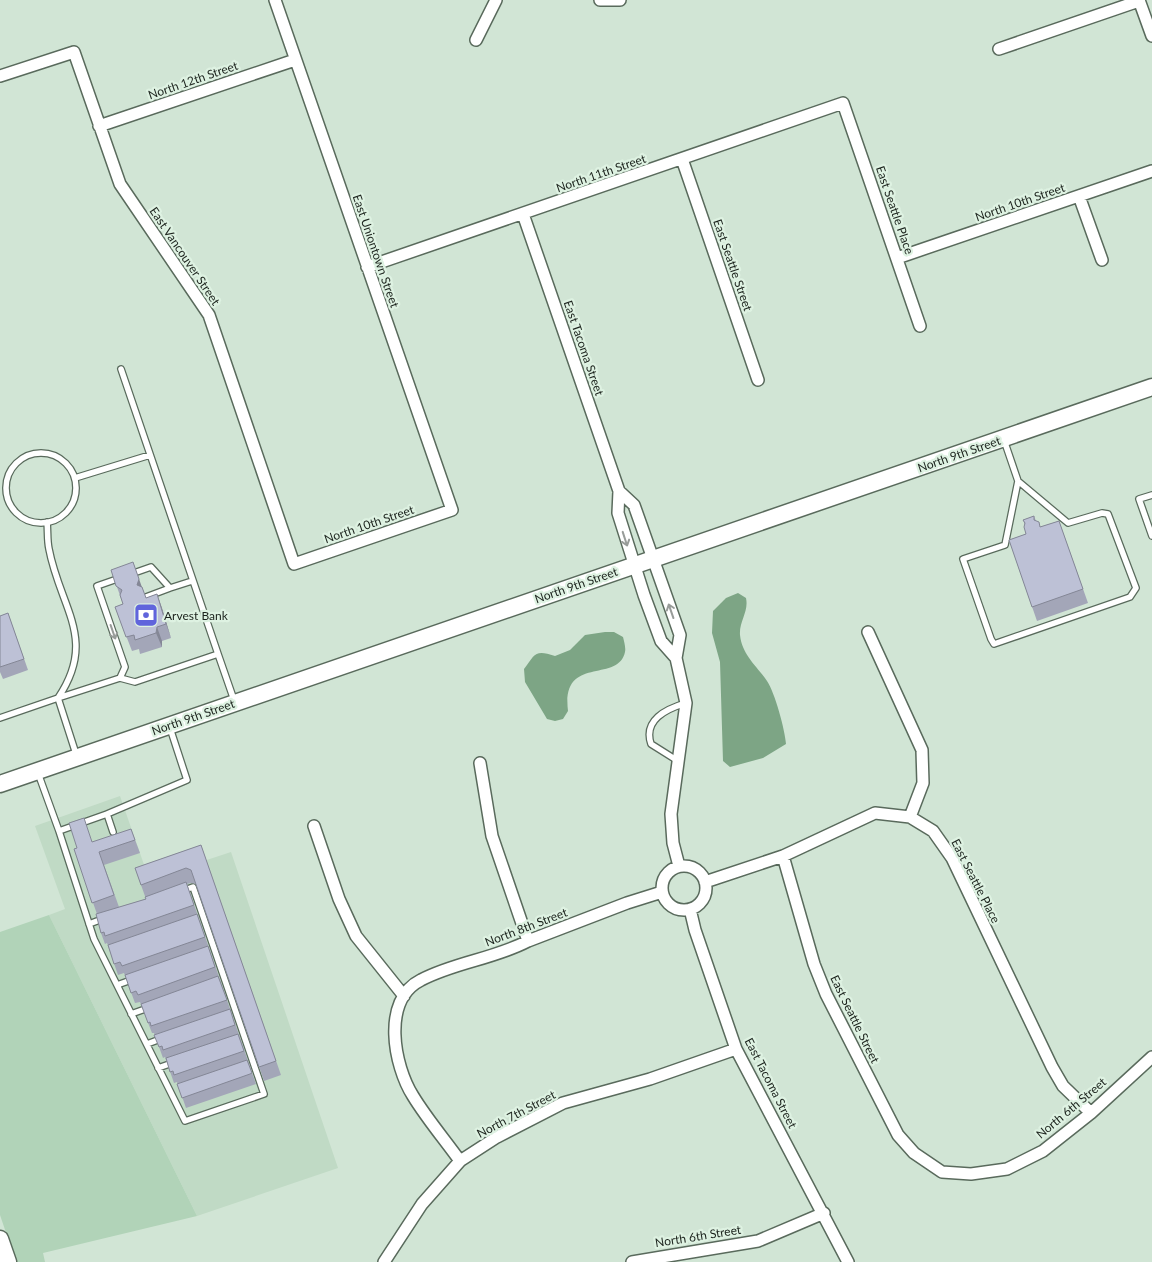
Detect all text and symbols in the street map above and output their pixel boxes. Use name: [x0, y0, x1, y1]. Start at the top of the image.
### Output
street label: North 12th Street: [146, 57, 240, 102]
street label: North 11th Street: [554, 150, 648, 195]
street label: East Seattle Place: [873, 164, 917, 256]
street label: North 10th Street: [973, 179, 1067, 224]
street label: East Uniontown Street: [350, 192, 403, 310]
street label: East Vancouver Street: [147, 204, 224, 308]
street label: East Seattle Street: [710, 217, 756, 314]
street label: East Tacoma Street: [561, 298, 608, 398]
street label: North 9th Street: [915, 433, 1003, 475]
street label: North 10th Street: [322, 501, 416, 546]
one-way arrow: [621, 531, 631, 547]
street label: North 9th Street: [532, 564, 620, 606]
bank icon: Arvest Bank: [133, 602, 159, 628]
one-way arrow: [666, 603, 676, 619]
place label: Arvest Bank: [164, 608, 229, 623]
one-way arrow: [109, 624, 118, 639]
street label: North 9th Street: [149, 696, 237, 738]
street label: East Seattle Place: [948, 836, 1004, 926]
street label: North 8th Street: [483, 904, 570, 950]
street label: East Seattle Street: [827, 973, 883, 1066]
street label: East Tacoma Street: [742, 1035, 801, 1131]
street label: North 6th Street: [1033, 1074, 1110, 1142]
street label: North 7th Street: [474, 1087, 558, 1141]
street label: North 6th Street: [654, 1222, 743, 1250]

